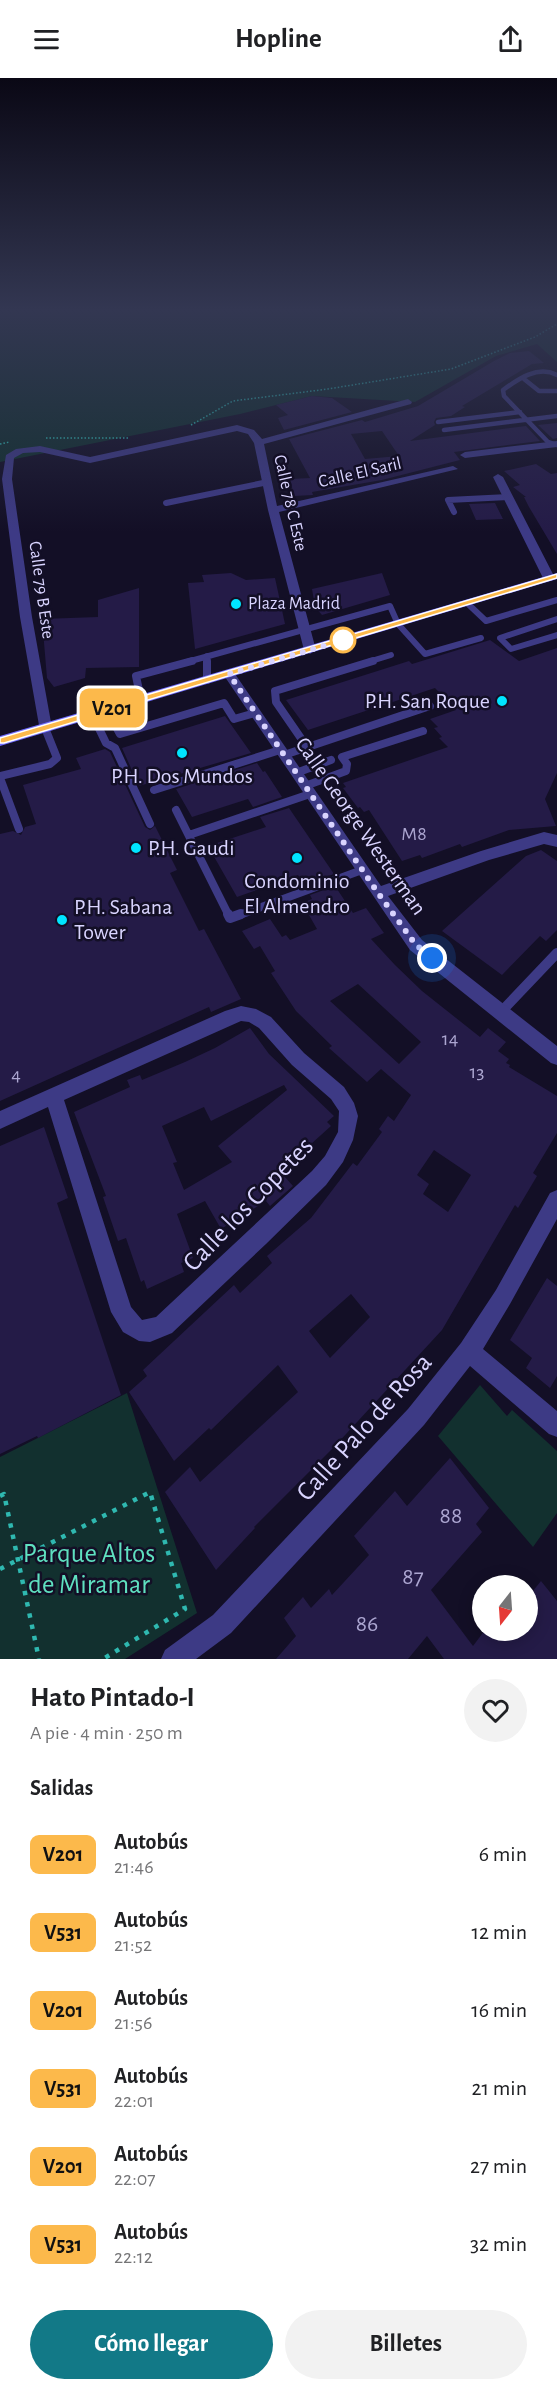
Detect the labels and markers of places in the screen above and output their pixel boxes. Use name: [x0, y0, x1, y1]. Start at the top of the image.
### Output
place label: Plaza Madrid: [248, 595, 340, 613]
marker: Plaza Madrid: [229, 597, 243, 611]
unlabelled marker: [330, 627, 356, 653]
place label: P.H. San Roque: [365, 690, 490, 712]
marker: P.H. San Roque: [495, 694, 509, 708]
marker: P.H. Dos Mundos: [175, 746, 189, 760]
place label: P.H. Dos Mundos: [111, 765, 253, 787]
place label: P.H. Gaudi: [148, 837, 235, 859]
marker: P.H. Gaudi: [129, 841, 143, 855]
marker: Condominio El Almendro: [290, 851, 304, 865]
place label: Condominio El Almendro: [244, 870, 350, 917]
place label: P.H. Sabana Tower: [74, 896, 172, 943]
marker: P.H. Sabana Tower: [55, 913, 69, 927]

